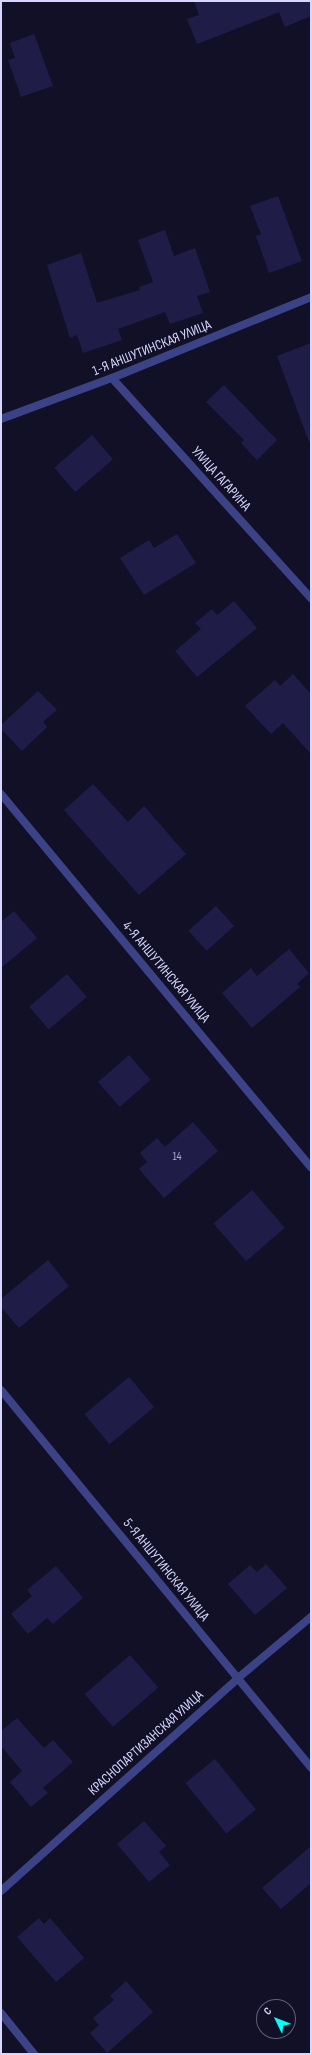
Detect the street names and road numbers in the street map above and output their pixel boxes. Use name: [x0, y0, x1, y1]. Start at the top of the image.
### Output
street label: 1-Я АНШУТИНСКАЯ УЛИЦА: [90, 317, 214, 379]
street label: УЛИЦА ГАГАРИНА: [188, 443, 254, 515]
street label: 4-Я АНШУТИНСКАЯ УЛИЦА: [119, 918, 213, 1026]
street label: 5-Я АНШУТИНСКАЯ УЛИЦА: [119, 1515, 213, 1625]
street label: КРАСНОПАРТИЗАНСКАЯ УЛИЦА: [85, 1687, 207, 1799]

